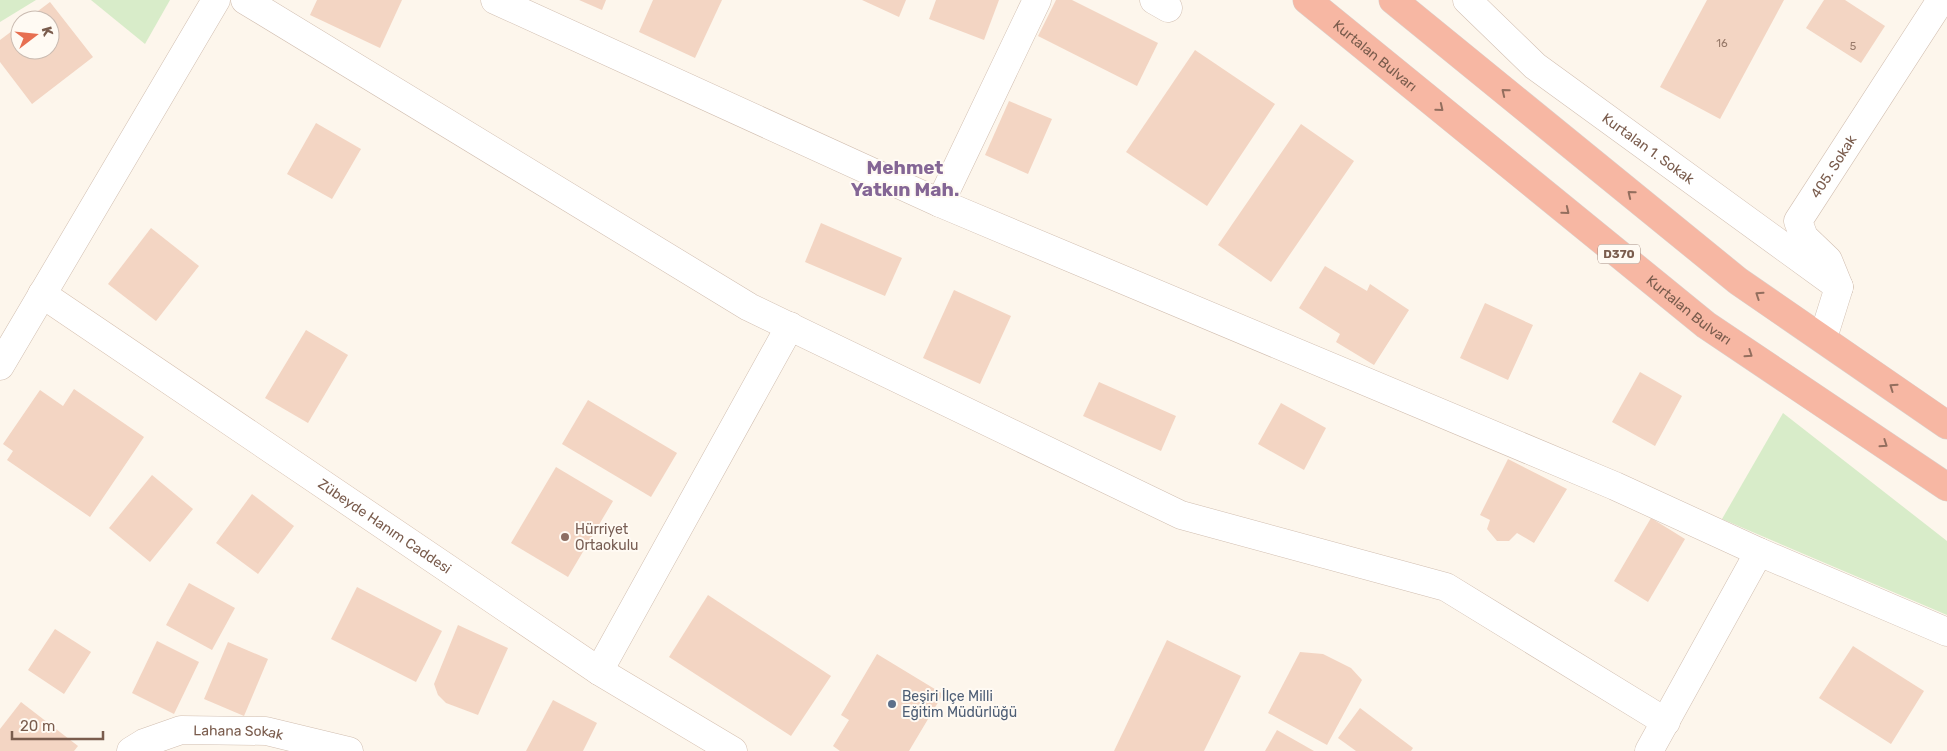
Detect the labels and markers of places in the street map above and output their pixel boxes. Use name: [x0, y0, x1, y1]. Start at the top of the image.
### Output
place label: Hürriyet Ortaokulu: [575, 521, 639, 554]
marker: Hürriyet Ortaokulu: [559, 531, 571, 543]
place label: Beşiri İlçe Milli Eğitim Müdürlüğü: [902, 688, 1017, 721]
marker: Beşiri İlçe Milli Eğitim Müdürlüğü: [886, 698, 898, 710]

